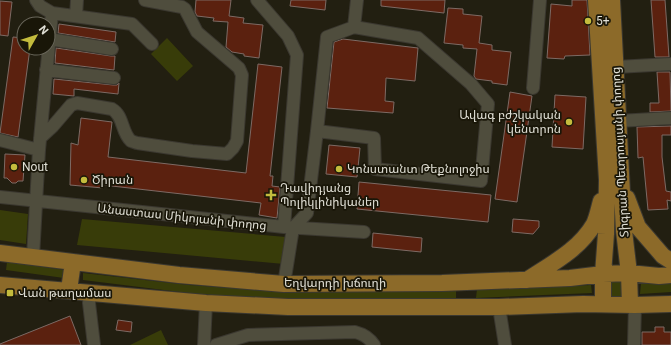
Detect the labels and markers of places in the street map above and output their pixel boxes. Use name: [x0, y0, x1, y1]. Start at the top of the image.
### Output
place label: 5+: [596, 14, 610, 28]
marker: 5+: [583, 16, 593, 26]
place label: Ավագ բժշկական կենտրոն: [459, 108, 561, 136]
marker: Ավագ բժշկական կենտրոն: [564, 117, 574, 127]
place label: Nout: [22, 160, 48, 174]
marker: Nout: [9, 162, 19, 172]
place label: Կոնստանտ Թեքնոլոջիս: [347, 162, 490, 176]
marker: Կոնստանտ Թեքնոլոջիս: [334, 164, 344, 174]
place label: Ծիրան: [92, 173, 133, 187]
marker: Ծիրան: [79, 175, 89, 185]
place label: Դավիդյանց Պոլիկլինիկաներ: [280, 181, 379, 209]
marker: Դավիդյանց Պոլիկլինիկաներ: [265, 189, 277, 201]
place label: Վան թաղամաս: [18, 286, 111, 300]
marker: Վան թաղամաս: [5, 288, 15, 298]

